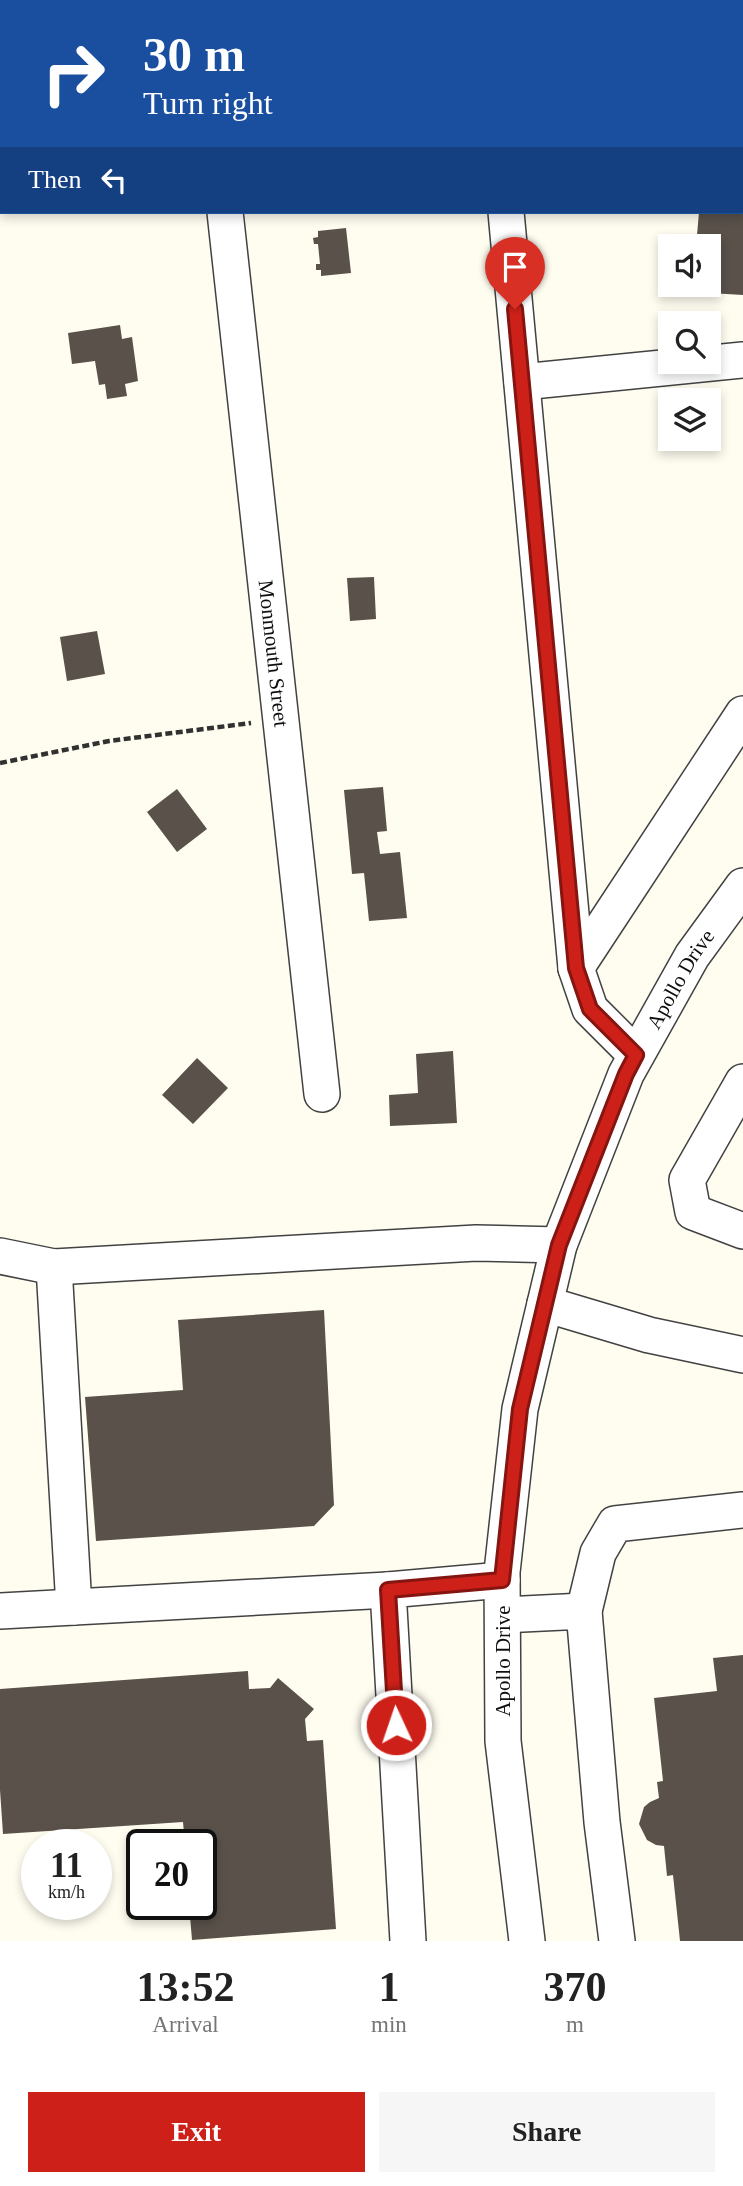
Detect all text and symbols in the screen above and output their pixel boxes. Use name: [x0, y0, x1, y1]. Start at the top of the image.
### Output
text: 30 m: [143, 27, 245, 82]
icon: right: [28, 28, 119, 119]
text: Turn right: [143, 85, 273, 121]
icon: left: [95, 161, 133, 199]
text: Then: [28, 165, 81, 194]
map controls: [658, 234, 721, 451]
button: sound: [658, 234, 721, 297]
pin: [485, 237, 545, 309]
icon: arrive: [496, 248, 534, 286]
button: search: [658, 311, 721, 374]
button: layers: [658, 388, 721, 451]
street label: Monmouth Street: [254, 579, 294, 728]
street label: Apollo Drive: [642, 925, 719, 1033]
street label: Apollo Drive: [491, 1605, 515, 1717]
position arrow: [359, 1688, 433, 1762]
speed limit sign: 20: [126, 1829, 217, 1920]
text: 11: [50, 1846, 83, 1885]
text: km/h: [48, 1882, 85, 1902]
text: 13:52: [137, 1964, 235, 2010]
text: 1: [378, 1964, 399, 2010]
text: 370: [543, 1964, 606, 2010]
text: Arrival: [152, 2012, 219, 2037]
text: min: [371, 2012, 407, 2037]
text: m: [566, 2012, 584, 2037]
button: Exit: [28, 2092, 365, 2172]
button: Share: [379, 2092, 715, 2172]

